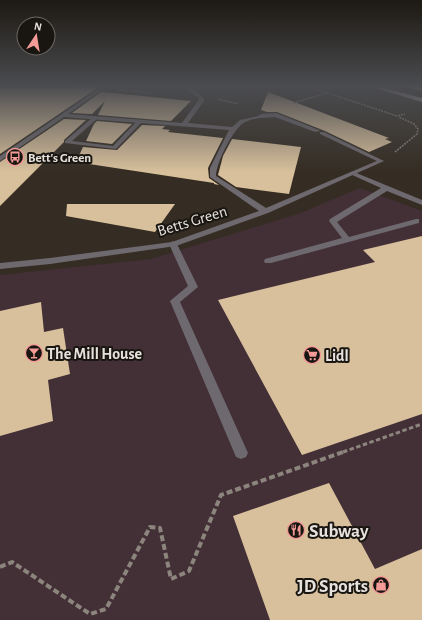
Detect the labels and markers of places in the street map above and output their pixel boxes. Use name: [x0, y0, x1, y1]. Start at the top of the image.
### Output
bus stop icon: Bett's Green: [5, 147, 25, 167]
place label: Bett's Green: [28, 152, 91, 165]
bar icon: The Mill House: [24, 343, 44, 363]
supermarket icon: Lidl: [302, 345, 322, 365]
place label: The Mill House: [47, 346, 143, 362]
place label: Lidl: [325, 348, 349, 364]
restaurant icon: Subway: [286, 520, 306, 540]
place label: Subway: [309, 522, 369, 541]
shop icon: JD Sports: [371, 575, 391, 595]
place label: JD Sports: [297, 577, 368, 596]

